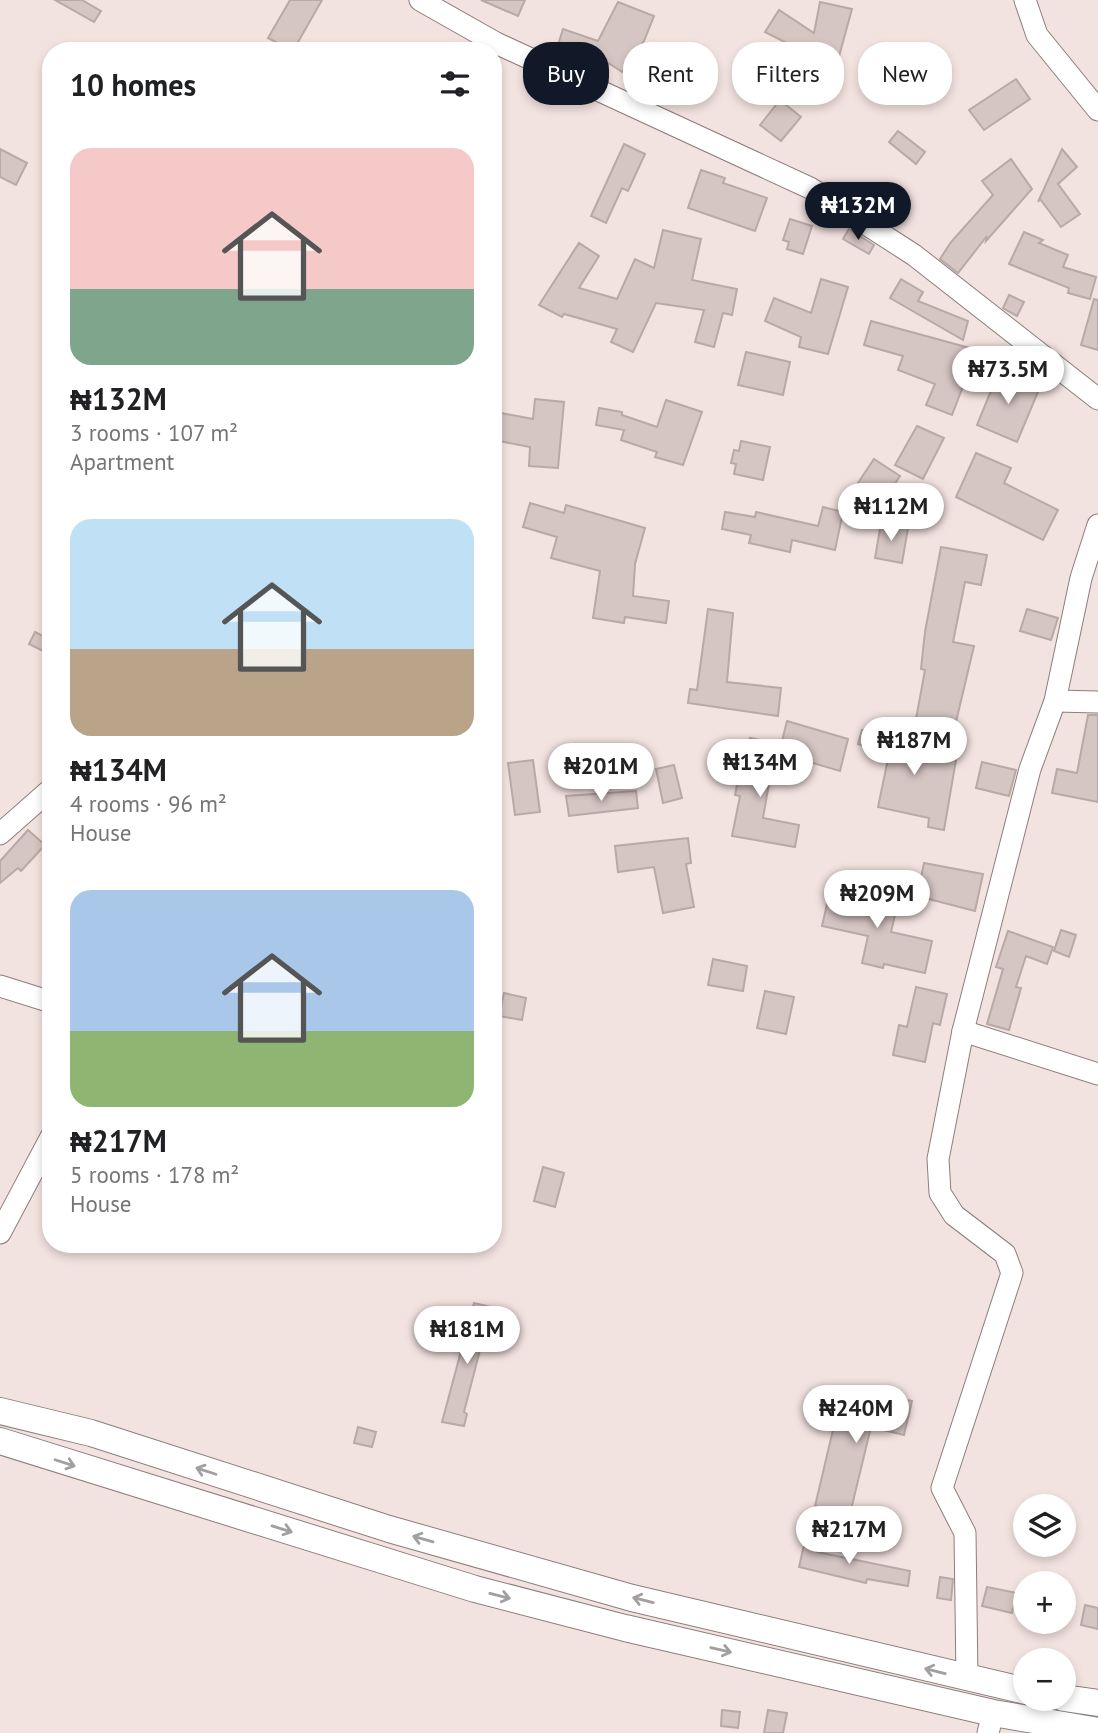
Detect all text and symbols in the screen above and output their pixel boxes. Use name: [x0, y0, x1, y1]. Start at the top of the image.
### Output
chip: Buy: [523, 42, 609, 105]
chip: Rent: [623, 42, 718, 105]
chip: Filters: [732, 42, 844, 105]
chip: New: [858, 42, 952, 105]
text: 10 homes: [70, 65, 196, 104]
icon: filters: [436, 65, 474, 103]
pin: ₦132M: [809, 182, 907, 242]
text: ₦132M: [821, 190, 895, 219]
icon: home: [209, 193, 335, 319]
pin: ₦73.5M: [951, 346, 1065, 406]
text: ₦73.5M: [968, 354, 1048, 383]
text: ₦132M: [70, 379, 167, 418]
text: 3 rooms · 107 m²: [70, 418, 238, 447]
text: Apartment: [70, 447, 174, 476]
pin: ₦112M: [842, 484, 940, 543]
text: ₦112M: [854, 491, 928, 520]
icon: home: [209, 564, 335, 690]
pin: ₦187M: [865, 718, 963, 777]
text: ₦187M: [877, 725, 951, 754]
pin: ₦134M: [711, 740, 809, 799]
pin: ₦201M: [552, 744, 650, 803]
text: ₦134M: [723, 747, 797, 776]
text: ₦134M: [70, 750, 167, 789]
text: ₦201M: [564, 751, 638, 780]
text: 4 rooms · 96 m²: [70, 789, 227, 818]
text: House: [70, 818, 132, 847]
pin: ₦209M: [828, 870, 926, 930]
text: ₦209M: [840, 878, 914, 907]
icon: home: [209, 935, 335, 1061]
text: ₦217M: [70, 1121, 167, 1160]
text: 5 rooms · 178 m²: [70, 1160, 239, 1189]
text: House: [70, 1189, 132, 1218]
pin: ₦181M: [418, 1306, 516, 1366]
text: ₦181M: [430, 1314, 504, 1343]
pin: ₦240M: [807, 1386, 905, 1445]
text: ₦240M: [819, 1393, 893, 1422]
one-way arrow: [53, 1458, 75, 1470]
one-way arrow: [196, 1463, 218, 1476]
map controls: [1013, 1494, 1076, 1711]
button: layers: [1013, 1494, 1076, 1557]
pin: ₦217M: [800, 1506, 898, 1566]
text: ₦217M: [812, 1514, 886, 1543]
one-way arrow: [271, 1524, 293, 1537]
one-way arrow: [413, 1532, 435, 1545]
button: +: [1013, 1571, 1076, 1634]
one-way arrow: [488, 1590, 511, 1603]
one-way arrow: [632, 1593, 654, 1606]
one-way arrow: [709, 1644, 732, 1657]
button: −: [1013, 1648, 1076, 1711]
one-way arrow: [924, 1664, 947, 1677]

